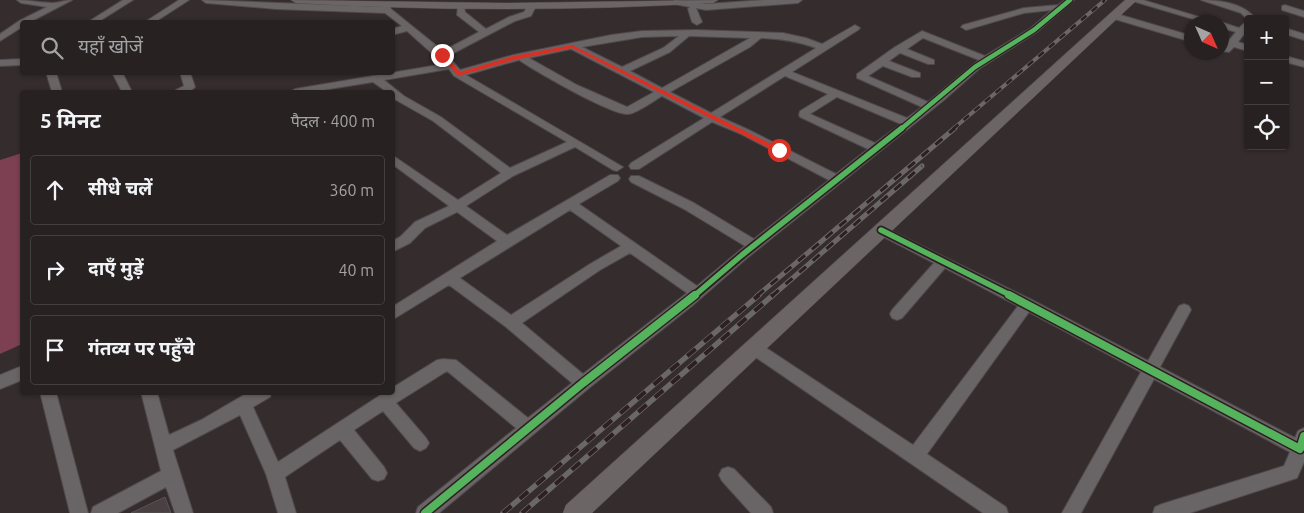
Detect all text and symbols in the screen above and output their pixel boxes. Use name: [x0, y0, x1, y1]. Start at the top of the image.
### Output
north arrow: [1184, 15, 1229, 60]
map controls: [1244, 15, 1289, 150]
button: +: [1244, 15, 1289, 60]
search box: [20, 20, 395, 75]
icon: search: [38, 34, 66, 62]
text: यहाँ खोजें: [78, 35, 143, 57]
route end: [431, 44, 454, 67]
button: −: [1244, 60, 1289, 105]
button: locate: [1244, 105, 1289, 150]
text: 5 मिनट: [40, 108, 101, 132]
text: पैदल · 400 m: [291, 112, 375, 130]
route start: [768, 139, 791, 162]
icon: ahead: [41, 176, 69, 204]
text: सीधे चलें: [88, 177, 152, 199]
text: 360 m: [329, 181, 374, 199]
icon: right: [41, 256, 69, 284]
text: दाएँ मुड़ें: [88, 257, 144, 279]
text: 40 m: [338, 261, 374, 279]
icon: arrive: [41, 336, 69, 364]
text: गंतव्य पर पहुँचे: [88, 337, 195, 359]

